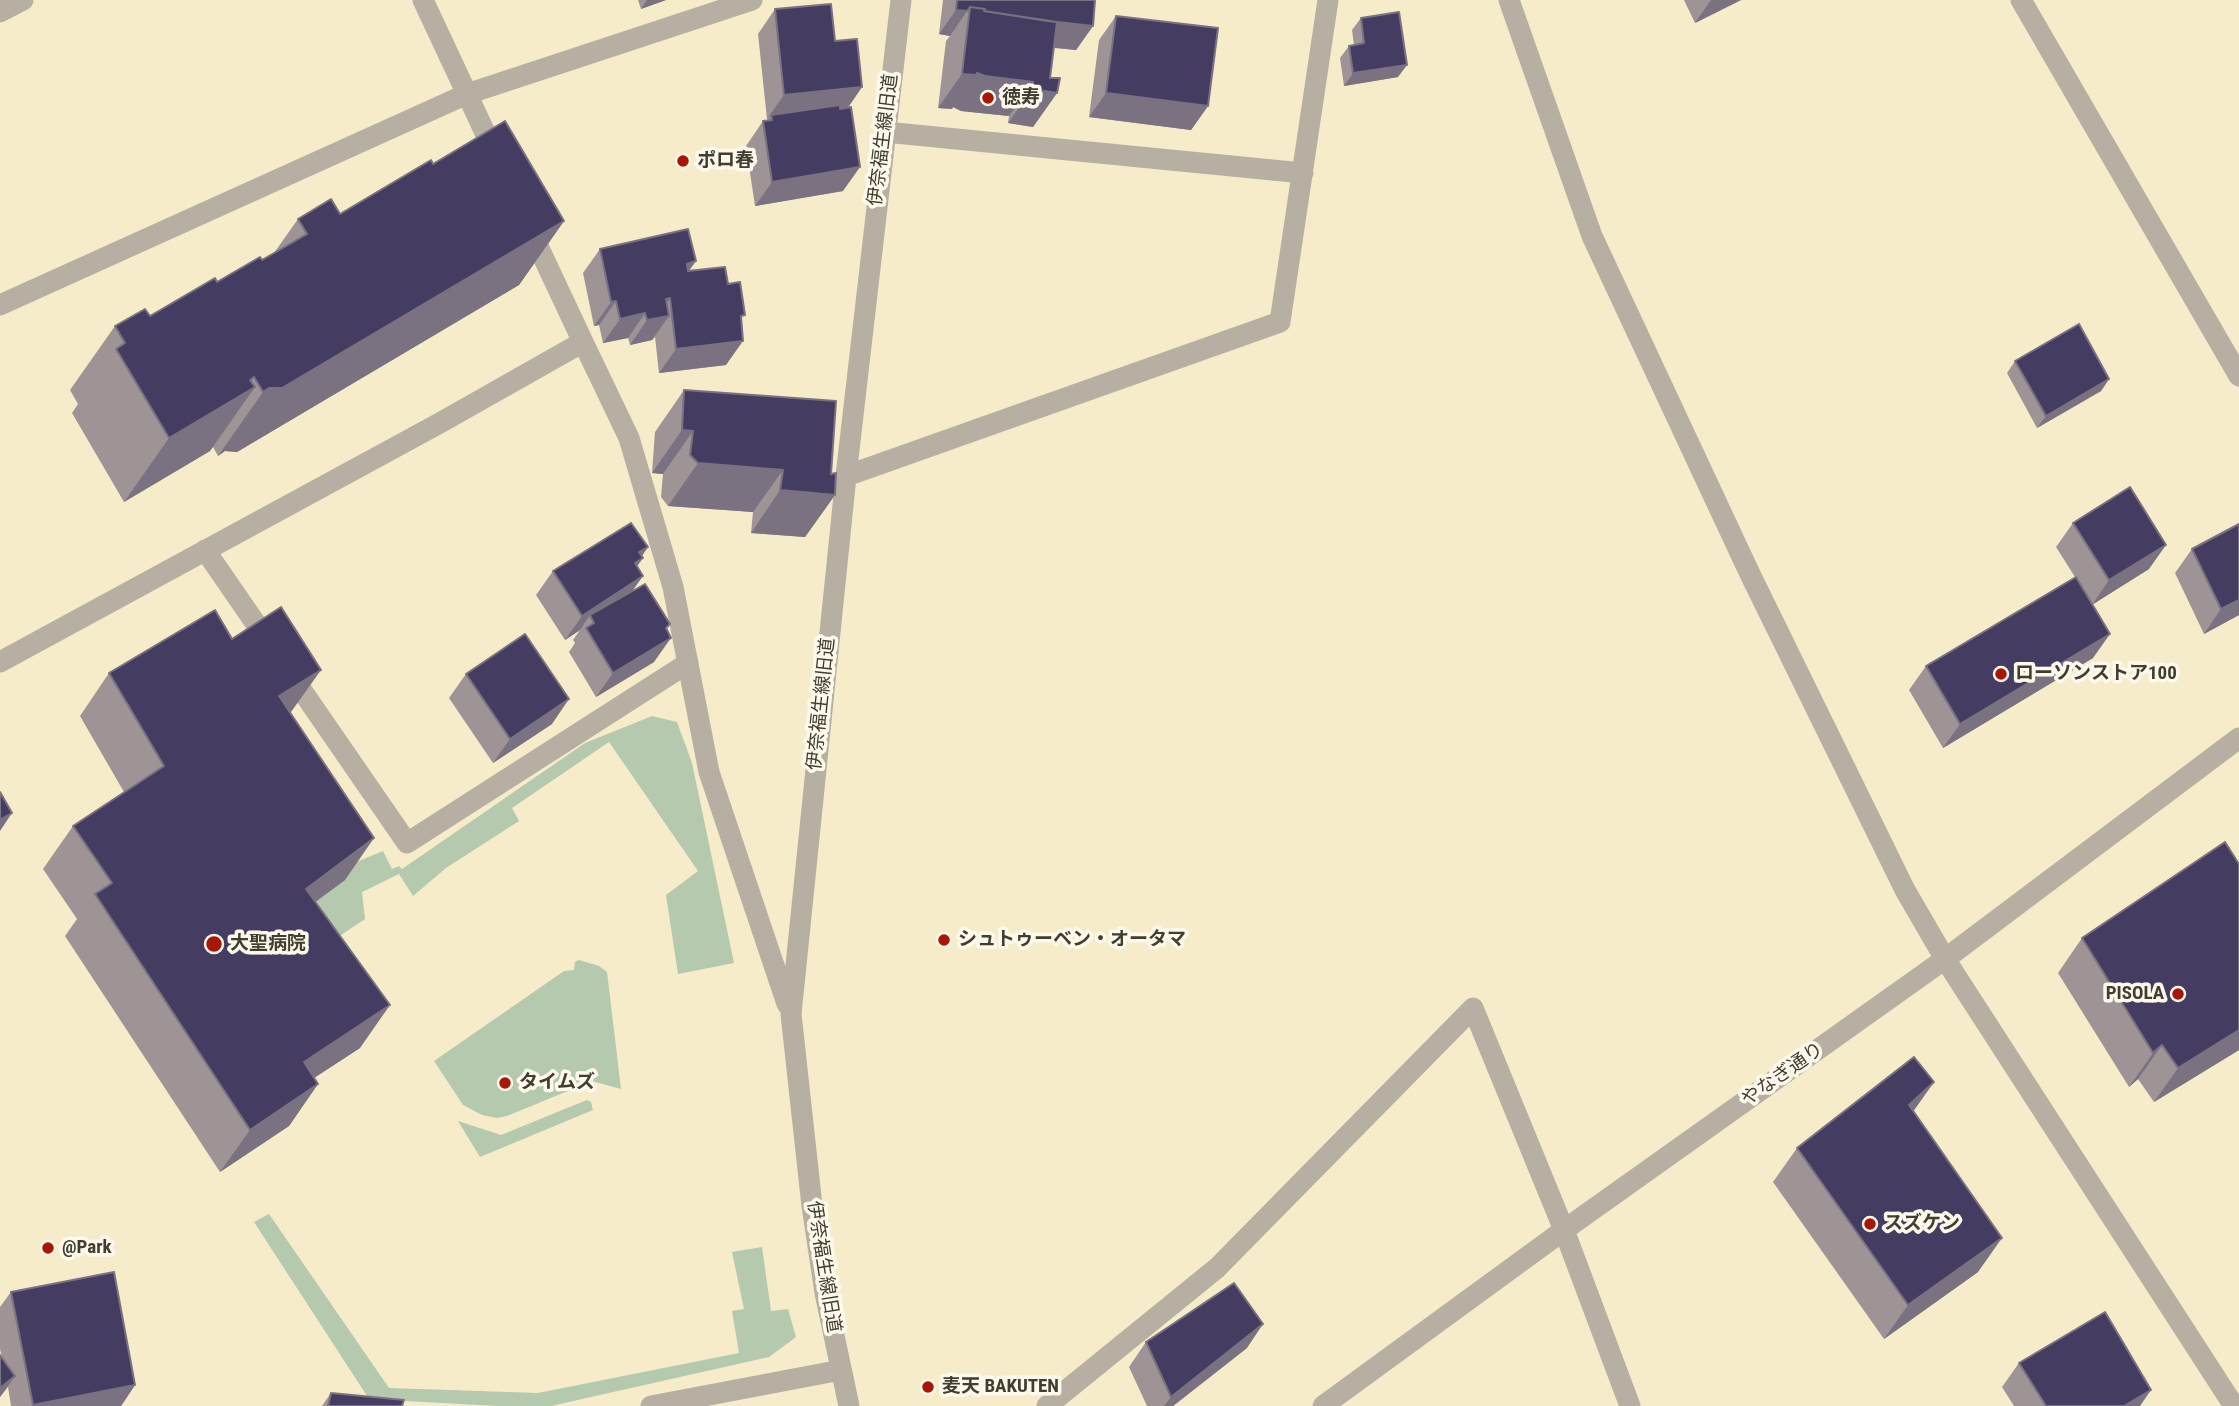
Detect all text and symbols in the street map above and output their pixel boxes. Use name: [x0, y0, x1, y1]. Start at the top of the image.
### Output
street label: 伊奈福生線旧道: [865, 73, 903, 207]
place label: 徳寿: [1002, 87, 1040, 109]
marker: 徳寿: [980, 90, 996, 106]
place label: ポロ春: [697, 150, 754, 172]
marker: ポロ春: [675, 153, 691, 169]
street label: 伊奈福生線旧道: [804, 637, 840, 771]
place label: ローソンストア100: [2015, 663, 2177, 685]
marker: ローソンストア100: [1993, 666, 2009, 682]
place label: シュトゥーベン・オータマ: [958, 929, 1186, 951]
marker: シュトゥーベン・オータマ: [936, 932, 952, 948]
place label: 大聖病院: [230, 933, 306, 955]
marker: 大聖病院: [204, 934, 224, 954]
place label: PISOLA: [2106, 983, 2164, 1005]
marker: PISOLA: [2170, 986, 2186, 1002]
street label: やなぎ通り: [1738, 1038, 1828, 1112]
place label: タイムズ: [519, 1072, 595, 1094]
marker: タイムズ: [497, 1075, 513, 1091]
street label: 伊奈福生線旧道: [801, 1200, 845, 1334]
place label: スズケン: [1884, 1213, 1960, 1235]
marker: スズケン: [1862, 1216, 1878, 1232]
place label: @Park: [62, 1237, 112, 1259]
marker: @Park: [40, 1240, 56, 1256]
place label: 麦天 BAKUTEN: [942, 1376, 1059, 1398]
marker: 麦天 BAKUTEN: [920, 1379, 936, 1395]

